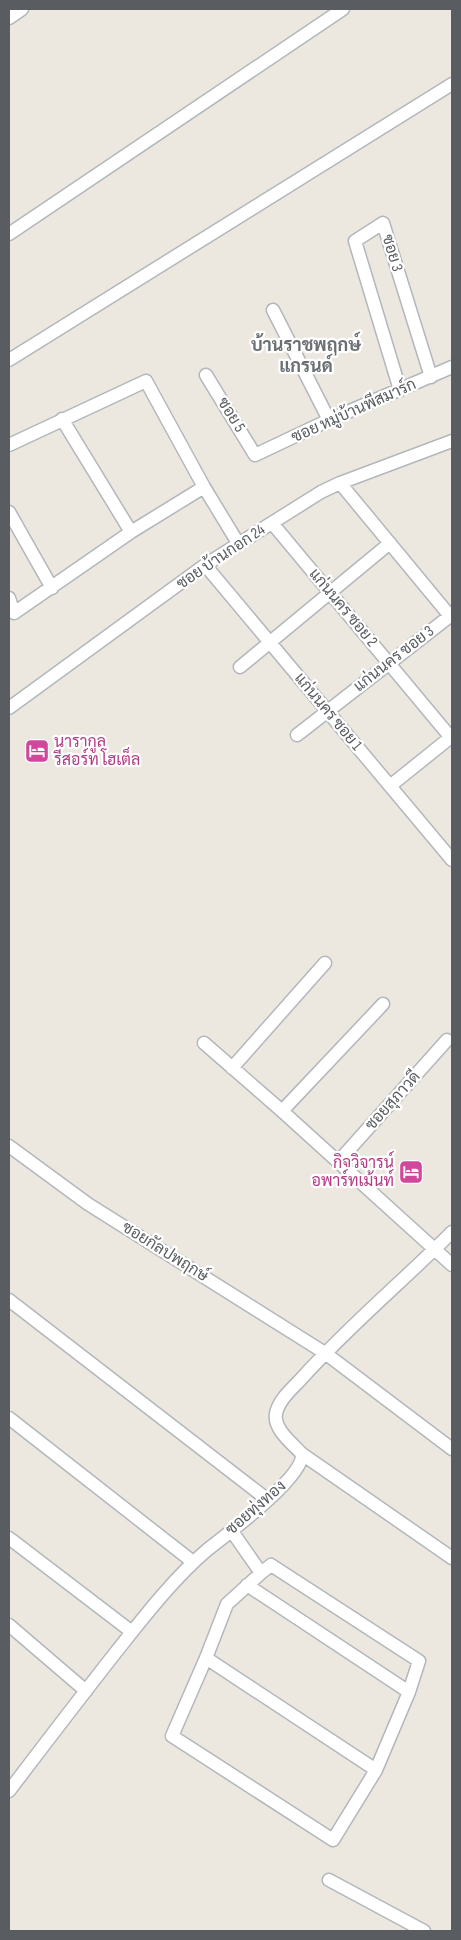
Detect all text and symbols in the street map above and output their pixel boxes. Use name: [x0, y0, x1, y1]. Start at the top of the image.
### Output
street label: ซอย 3: [377, 232, 407, 274]
district label: บ้านราชพฤกษ์ แกรนด์: [251, 331, 362, 377]
street label: ซอย หมู่บ้านพีสมาร์ก: [287, 371, 420, 448]
street label: ซอย 5: [213, 394, 249, 436]
street label: ซอย บ้านกอก 24: [172, 519, 269, 594]
street label: แก่นนคร ซอย 2: [305, 564, 383, 651]
street label: แก่นนคร ซอย 3: [349, 620, 438, 696]
street label: แก่นนคร ซอย 1: [290, 668, 368, 755]
place label: นารากูล รีสอร์ท โฮเต็ล: [53, 733, 140, 770]
hotel icon: นารากูล รีสอร์ท โฮเต็ล: [24, 738, 50, 764]
street label: ซอยสุภาวดี: [359, 1066, 425, 1135]
place label: กิจวิจารน์ อพาร์ทเม้นท์: [312, 1150, 394, 1191]
hotel icon: กิจวิจารน์ อพาร์ทเม้นท์: [398, 1159, 424, 1185]
street label: ซอยกัลปพฤกษ์: [118, 1215, 214, 1286]
street label: ซอยทุ่งทอง: [221, 1475, 291, 1540]

